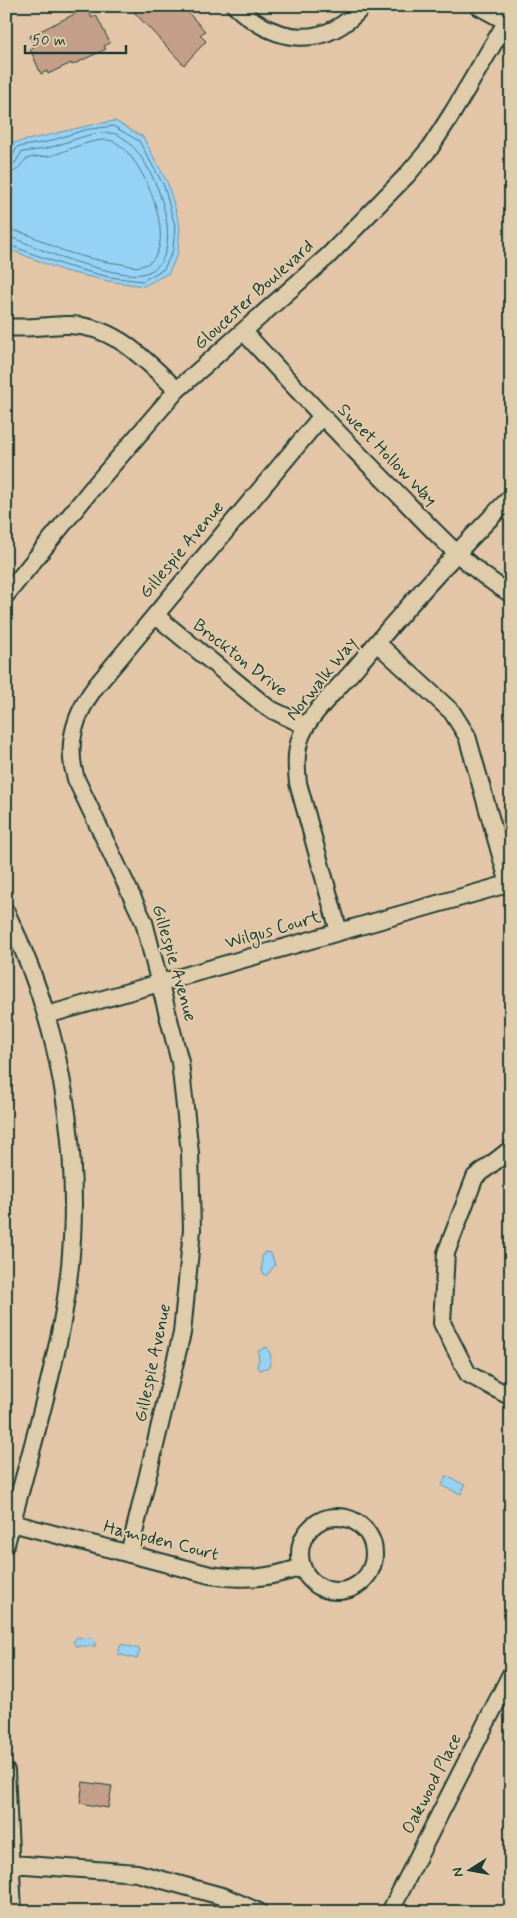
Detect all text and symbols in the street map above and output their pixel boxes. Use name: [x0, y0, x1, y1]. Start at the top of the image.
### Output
scale bar: [25, 22, 126, 54]
text: 50 m: [32, 31, 66, 51]
street label: Gloucester Boulevard: [189, 235, 319, 355]
street label: Sweet Hollow Way: [332, 398, 442, 512]
street label: Gillespie Avenue: [134, 496, 230, 604]
street label: Brockton Drive: [188, 614, 292, 702]
street label: Norwalk Way: [281, 632, 363, 726]
street label: Gillespie Avenue: [146, 902, 202, 1024]
street label: Wilgus Court: [222, 905, 324, 956]
street label: Gillespie Avenue: [129, 1302, 177, 1424]
street label: Hampden Court: [101, 1515, 221, 1567]
street label: Oakwood Place: [396, 1730, 468, 1838]
north arrow: [444, 1846, 494, 1896]
text: N: [448, 1866, 468, 1879]

